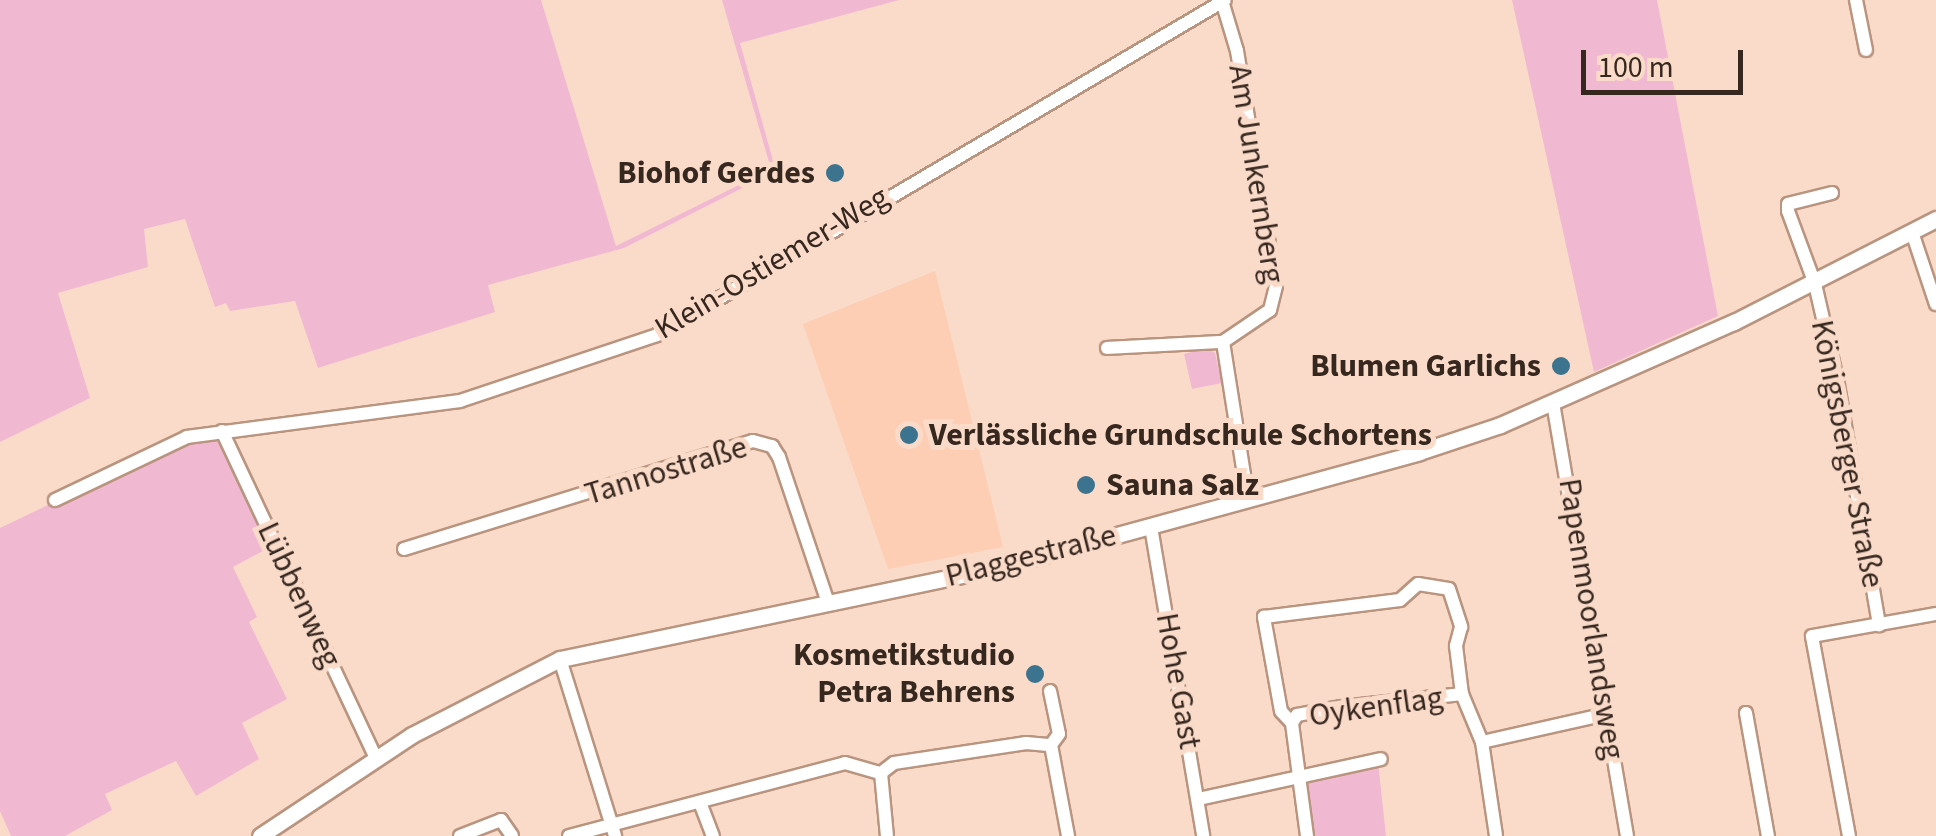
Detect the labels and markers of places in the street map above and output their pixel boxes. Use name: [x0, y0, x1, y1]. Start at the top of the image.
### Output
place label: Biohof Gerdes: [617, 154, 815, 192]
marker: Biohof Gerdes: [824, 162, 846, 184]
place label: Blumen Garlichs: [1310, 347, 1541, 385]
marker: Blumen Garlichs: [1550, 355, 1572, 377]
place label: Verlässliche Grundschule Schortens: [929, 416, 1432, 454]
marker: Verlässliche Grundschule Schortens: [898, 424, 920, 446]
place label: Sauna Salz: [1106, 466, 1259, 504]
marker: Sauna Salz: [1075, 474, 1097, 496]
place label: Kosmetikstudio Petra Behrens: [793, 637, 1015, 712]
marker: Kosmetikstudio Petra Behrens: [1024, 663, 1046, 685]

